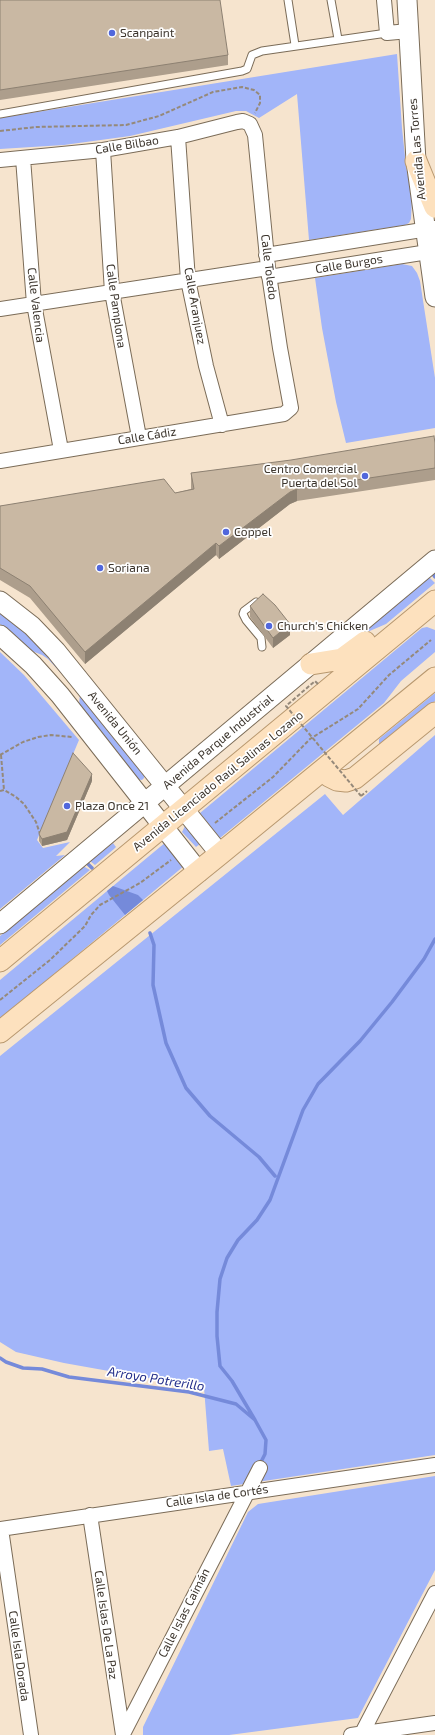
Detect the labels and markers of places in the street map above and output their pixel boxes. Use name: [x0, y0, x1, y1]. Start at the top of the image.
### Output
place label: Scanpaint: [120, 26, 174, 40]
marker: Scanpaint: [107, 28, 117, 38]
place label: Centro Comercial Puerta del Sol: [264, 462, 357, 490]
marker: Centro Comercial Puerta del Sol: [360, 471, 370, 481]
place label: Coppel: [234, 525, 272, 539]
marker: Coppel: [221, 527, 231, 537]
place label: Soriana: [108, 561, 149, 575]
marker: Soriana: [95, 563, 105, 573]
place label: Church's Chicken: [277, 619, 368, 633]
marker: Church's Chicken: [264, 621, 274, 631]
place label: Plaza Once 21: [75, 799, 149, 813]
marker: Plaza Once 21: [62, 801, 72, 811]

